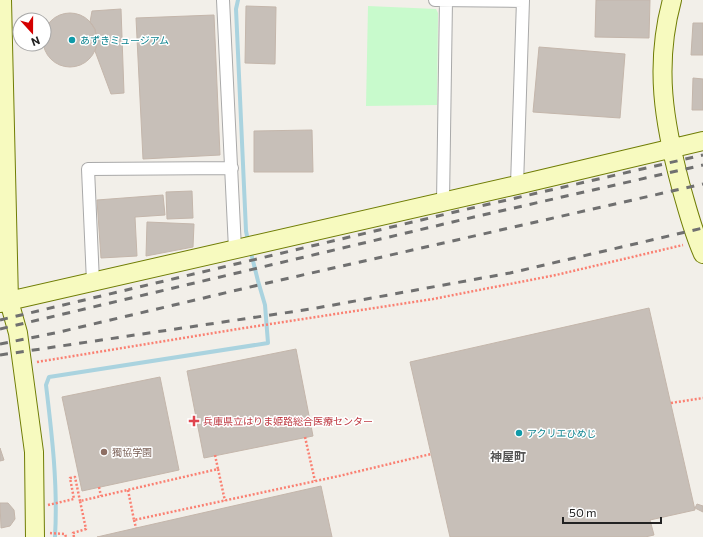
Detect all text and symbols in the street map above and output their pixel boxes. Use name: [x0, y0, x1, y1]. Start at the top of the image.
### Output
north arrow: [12, 12, 52, 52]
text: N: [30, 34, 42, 49]
place label: あずきミュージアム: [80, 34, 169, 46]
marker: あずきミュージアム: [67, 35, 77, 45]
marker: 兵庫県立はりま姫路総合医療センター: [188, 415, 200, 427]
place label: 兵庫県立はりま姫路総合医療センター: [203, 415, 373, 427]
place label: アクリエひめじ: [527, 427, 597, 439]
marker: アクリエひめじ: [514, 428, 524, 438]
place label: 獨協学園: [112, 446, 152, 458]
marker: 獨協学園: [99, 447, 109, 457]
district label: 神屋町: [490, 449, 526, 463]
scale bar: [563, 499, 661, 525]
text: 50 m: [569, 505, 597, 519]

